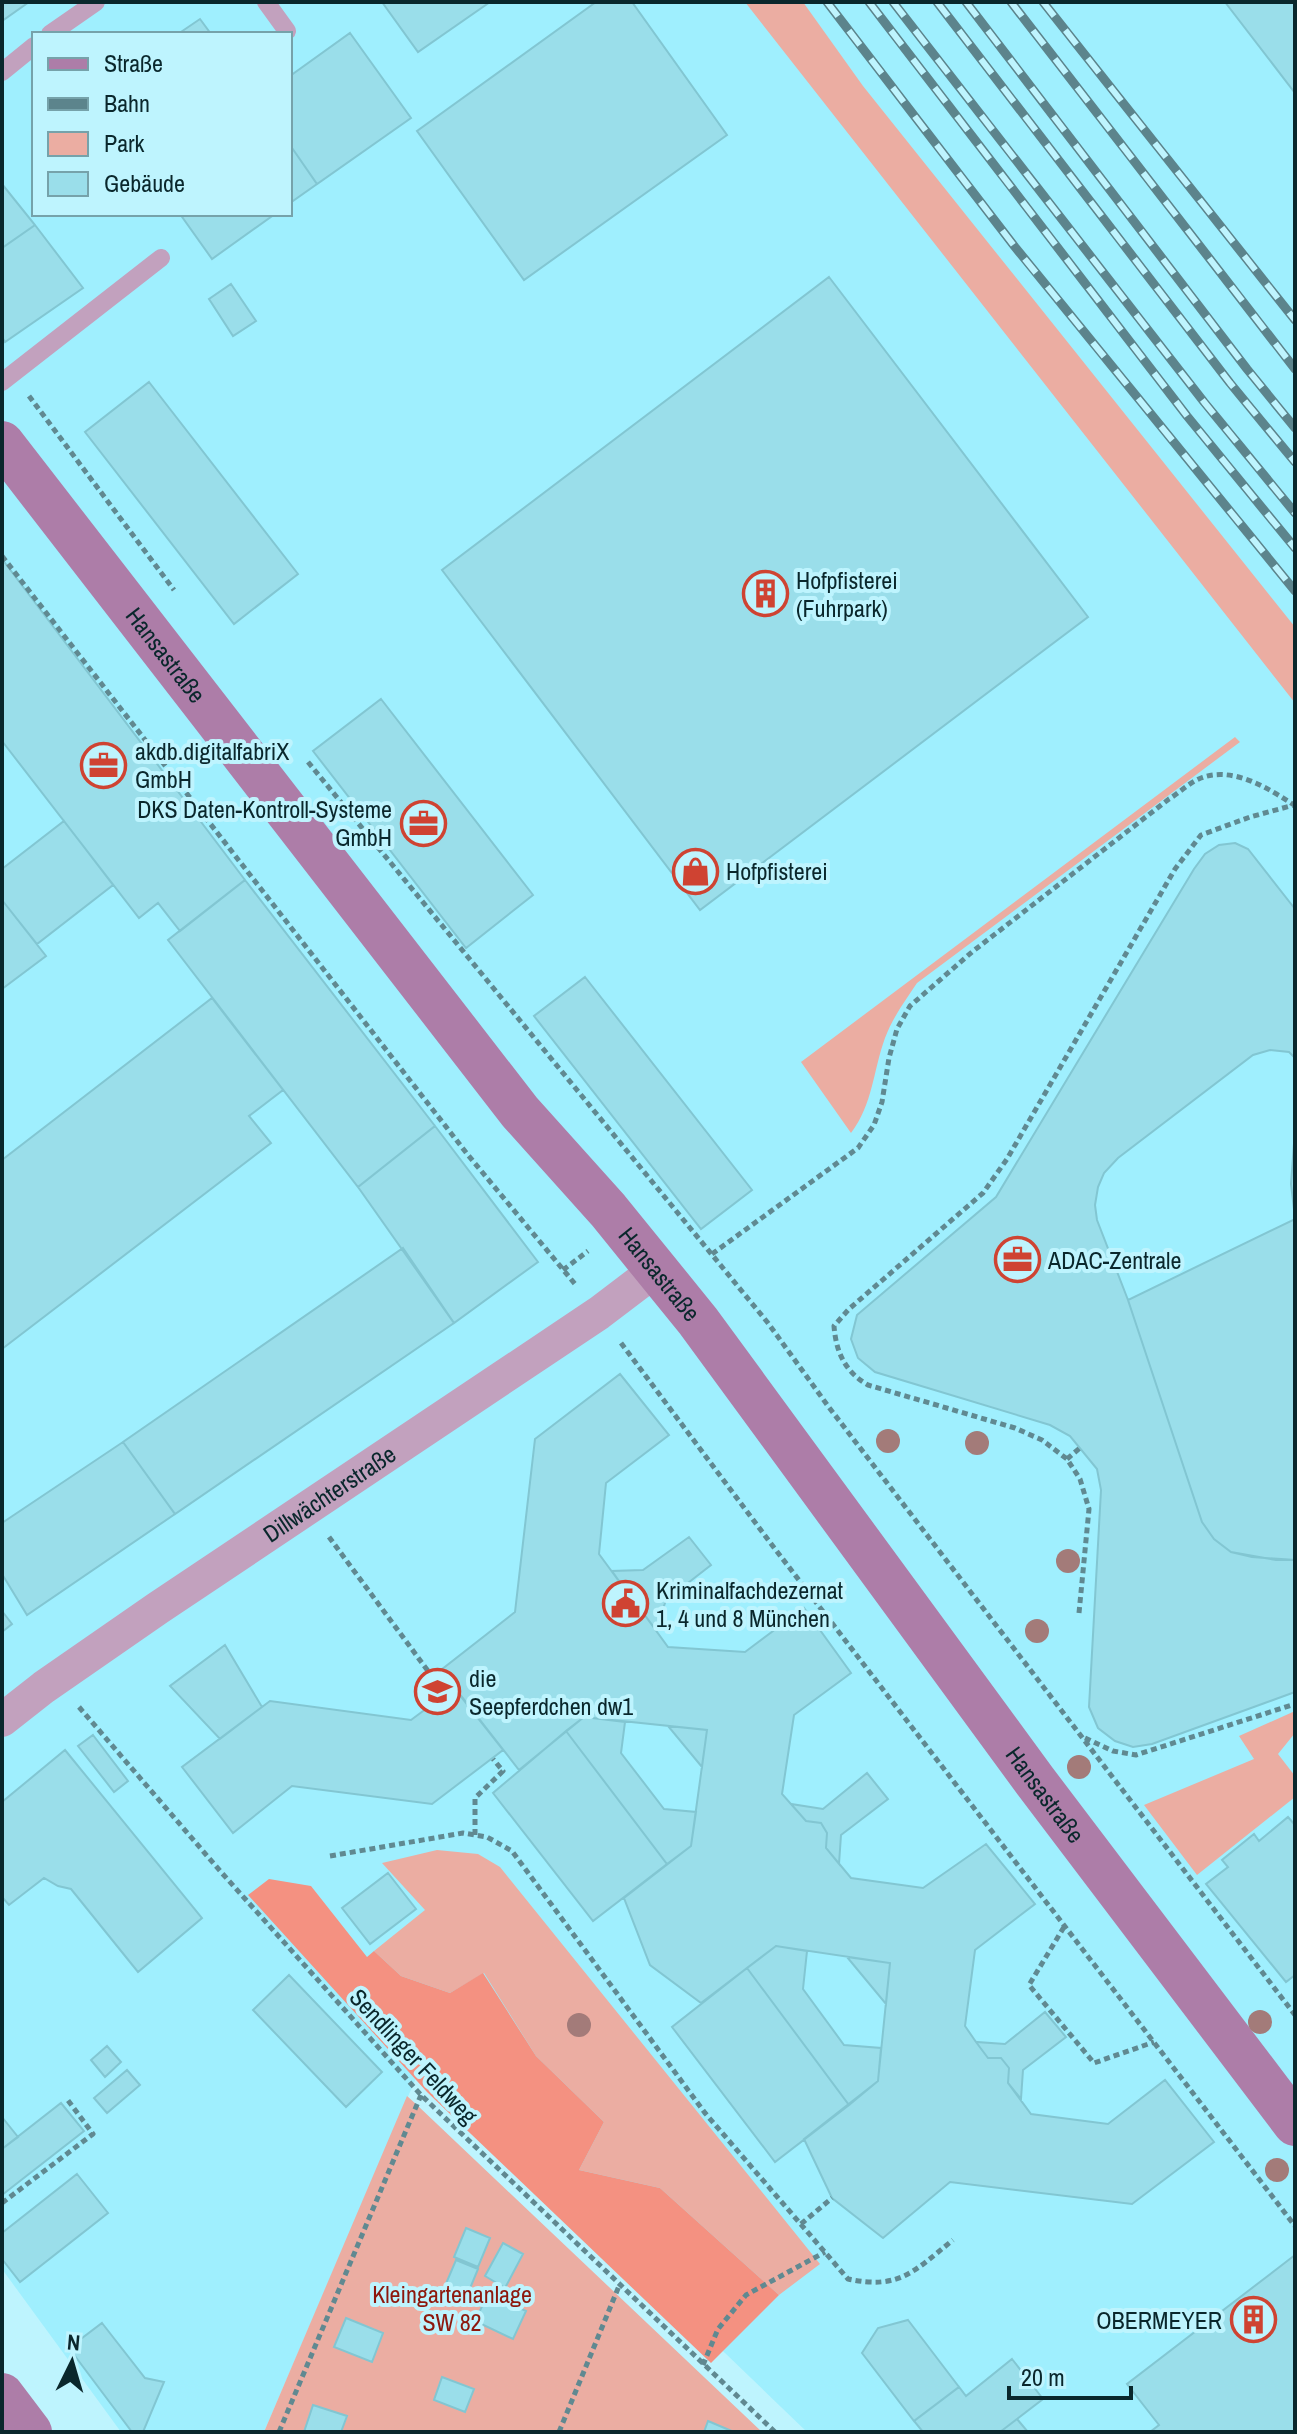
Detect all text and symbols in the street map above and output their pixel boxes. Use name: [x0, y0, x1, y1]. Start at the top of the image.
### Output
legend: [32, 32, 292, 216]
text: Straße: [104, 47, 163, 79]
text: Bahn: [104, 87, 150, 119]
text: Park: [104, 127, 145, 159]
text: Gebäude: [104, 167, 185, 199]
place label: Hofpfisterei (Fuhrpark): [796, 564, 898, 624]
building icon: Hofpfisterei (Fuhrpark): [741, 570, 789, 618]
street label: Hansastraße: [119, 601, 213, 709]
place label: akdb.digitalfabriX GmbH: [135, 735, 290, 795]
office icon: akdb.digitalfabriX GmbH: [80, 741, 128, 789]
place label: DKS Daten-Kontroll-Systeme GmbH: [137, 793, 392, 853]
office icon: DKS Daten-Kontroll-Systeme GmbH: [399, 799, 447, 847]
shop icon: Hofpfisterei: [671, 847, 719, 895]
place label: Hofpfisterei: [726, 855, 828, 887]
street label: Hansastraße: [612, 1220, 708, 1328]
office icon: ADAC-Zentrale: [993, 1236, 1041, 1284]
place label: ADAC-Zentrale: [1047, 1244, 1181, 1276]
street label: Dillwächterstraße: [257, 1438, 402, 1549]
place label: Kriminalfachdezernat 1, 4 und 8 München: [656, 1574, 844, 1634]
public building icon: Kriminalfachdezernat 1, 4 und 8 München: [601, 1580, 649, 1628]
place label: die Seepferdchen dw1: [469, 1662, 633, 1722]
school or university icon: die Seepferdchen dw1: [414, 1668, 462, 1716]
street label: Hansastraße: [999, 1740, 1092, 1849]
street label: Sendlinger Feldweg: [343, 1981, 485, 2131]
park label: Kleingartenanlage SW 82: [372, 2278, 532, 2338]
building icon: OBERMEYER: [1229, 2296, 1277, 2344]
place label: OBERMEYER: [1096, 2304, 1222, 2336]
north arrow: [32, 2322, 112, 2402]
text: N: [66, 2327, 82, 2358]
scale bar: [1009, 2350, 1131, 2400]
text: 20 m: [1021, 2361, 1065, 2393]

